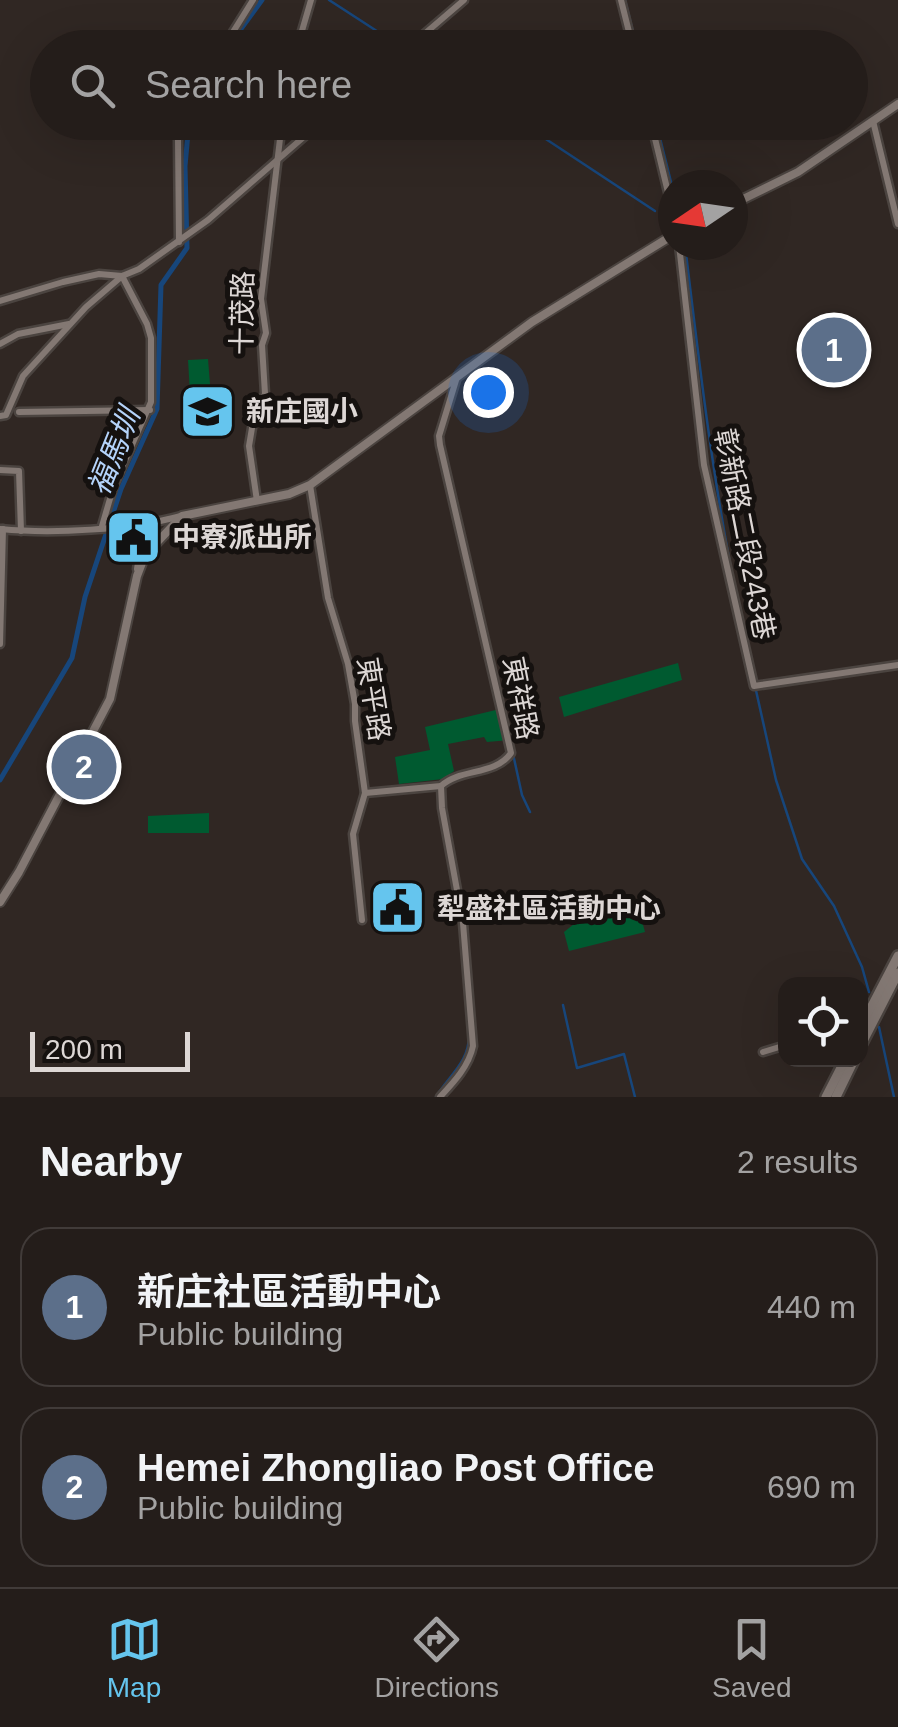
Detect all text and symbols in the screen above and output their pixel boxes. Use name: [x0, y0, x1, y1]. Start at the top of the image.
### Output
search box: [30, 30, 868, 140]
icon: search: [65, 58, 120, 113]
text: Search here: [145, 64, 352, 106]
north arrow: [658, 170, 748, 260]
street label: 十茂路: [226, 271, 259, 355]
pin: 1: [802, 312, 866, 388]
your location: [463, 367, 514, 418]
school or university icon: 新庄國小: [177, 381, 237, 441]
place label: 新庄國小: [246, 396, 358, 427]
water label: 福馬圳: [81, 400, 147, 500]
street label: 彰新路二段243巷: [709, 426, 780, 642]
public building icon: 中寮派出所: [103, 507, 163, 567]
place label: 中寮派出所: [172, 522, 312, 553]
street label: 東祥路: [497, 654, 544, 742]
street label: 東平路: [352, 655, 395, 743]
pin: 2: [52, 730, 116, 804]
public building icon: 犁盛社區活動中心: [368, 878, 428, 938]
place label: 犁盛社區活動中心: [437, 893, 661, 924]
map controls: [778, 977, 868, 1067]
button: locate: [778, 977, 868, 1067]
scale bar: [30, 1027, 190, 1072]
text: 200 m: [45, 1034, 123, 1065]
text: Nearby: [40, 1138, 182, 1185]
text: 2 results: [737, 1144, 858, 1180]
text: 新庄社區活動中心: [137, 1271, 441, 1313]
text: 1: [66, 1289, 83, 1325]
text: 440 m: [767, 1289, 856, 1325]
text: Public building: [137, 1316, 343, 1352]
text: Hemei Zhongliao Post Office: [137, 1447, 654, 1489]
text: 2: [66, 1469, 83, 1505]
text: 690 m: [767, 1469, 856, 1505]
text: Public building: [137, 1490, 343, 1526]
tab: Map: [107, 1612, 162, 1704]
tab: Directions: [375, 1612, 499, 1704]
tab: Saved: [712, 1612, 791, 1704]

